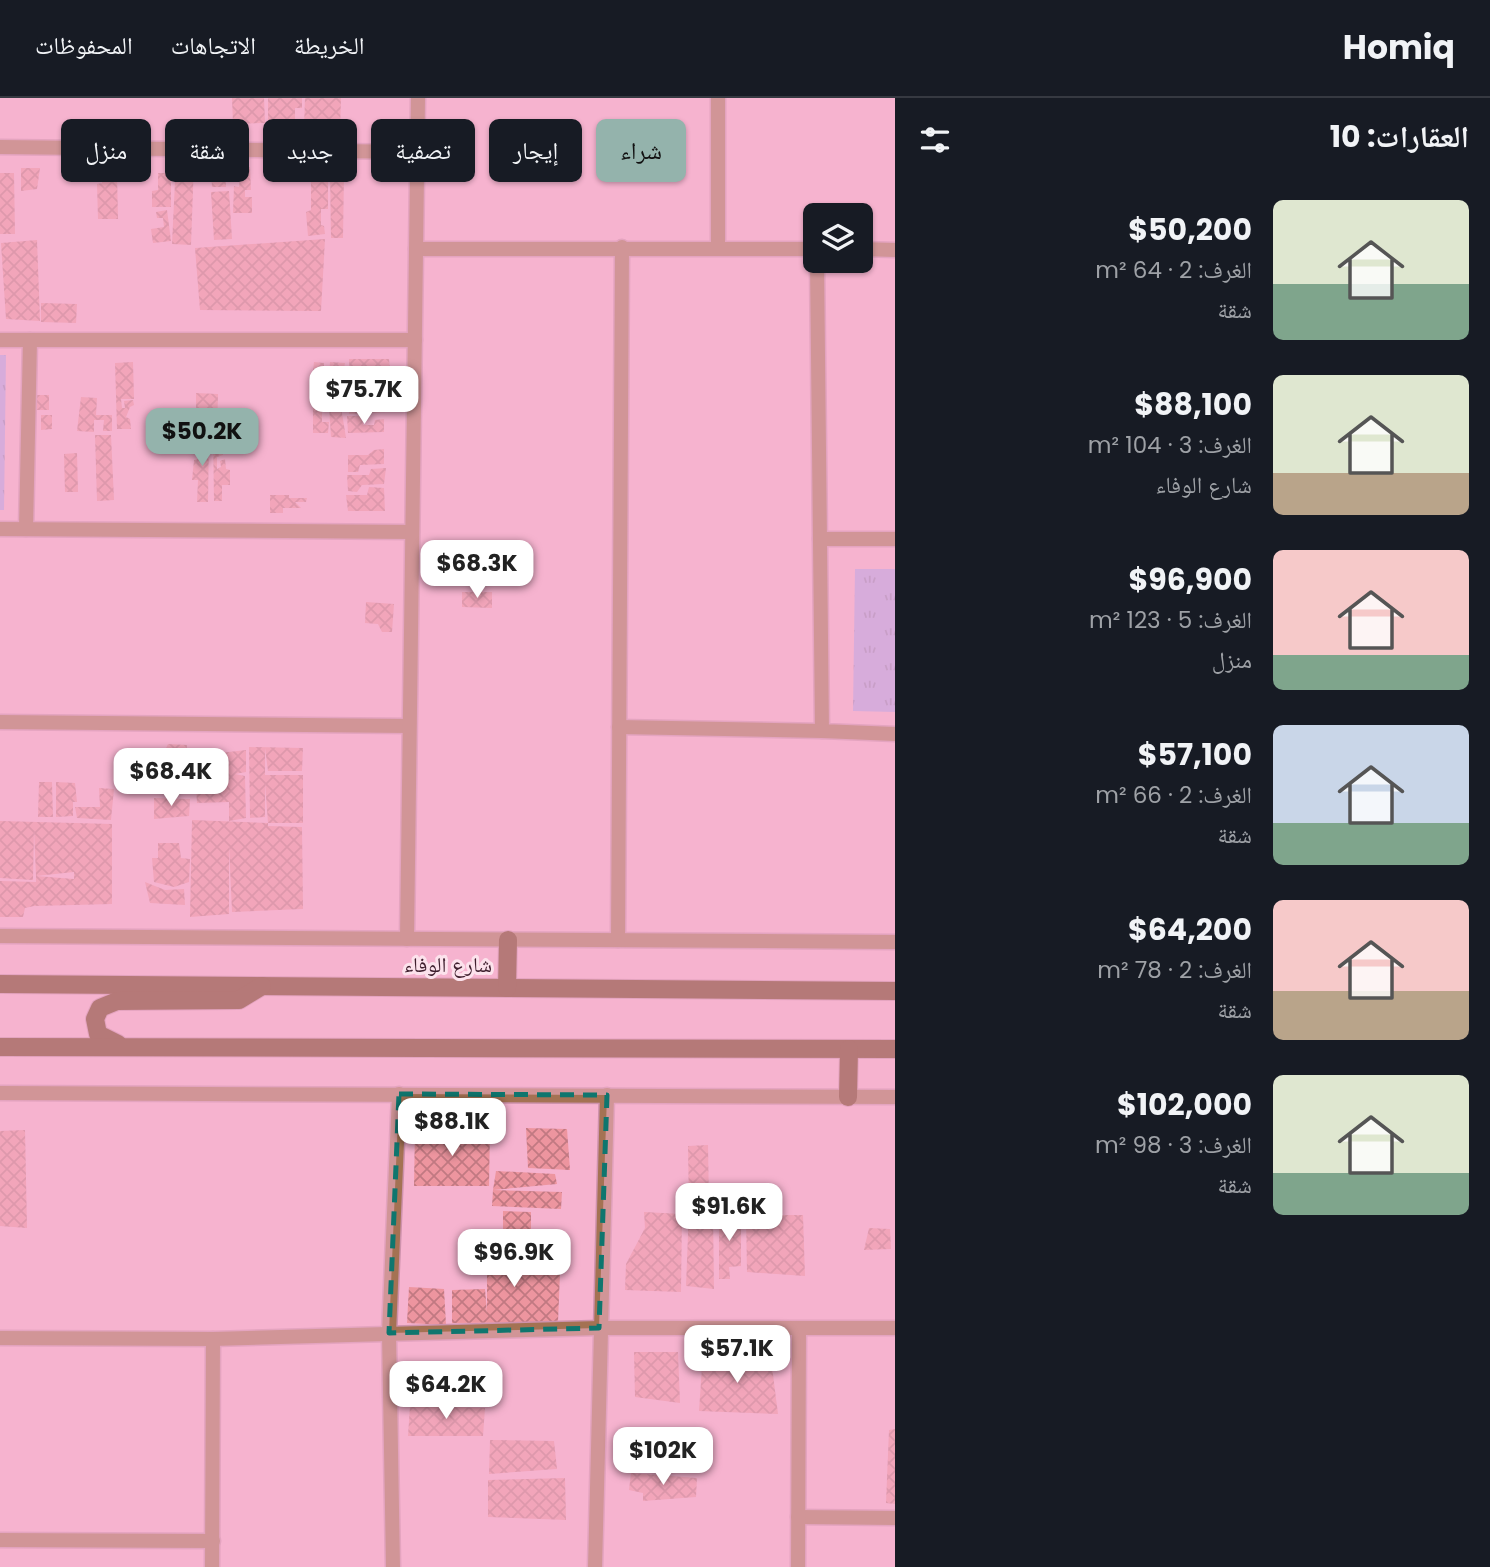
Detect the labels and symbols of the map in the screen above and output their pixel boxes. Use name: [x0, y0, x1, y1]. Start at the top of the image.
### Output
pin: $75.7K: [307, 366, 421, 426]
pin: $50.2K: [145, 408, 259, 468]
pin: $68.3K: [420, 540, 534, 600]
pin: $68.4K: [114, 748, 228, 808]
street label: شارع الوفاء: [404, 950, 492, 979]
pin: $88.1K: [395, 1098, 509, 1158]
pin: $91.6K: [672, 1184, 786, 1243]
pin: $96.9K: [457, 1230, 571, 1289]
pin: $57.1K: [680, 1326, 794, 1385]
pin: $64.2K: [389, 1362, 503, 1421]
pin: $102K: [614, 1428, 712, 1487]

